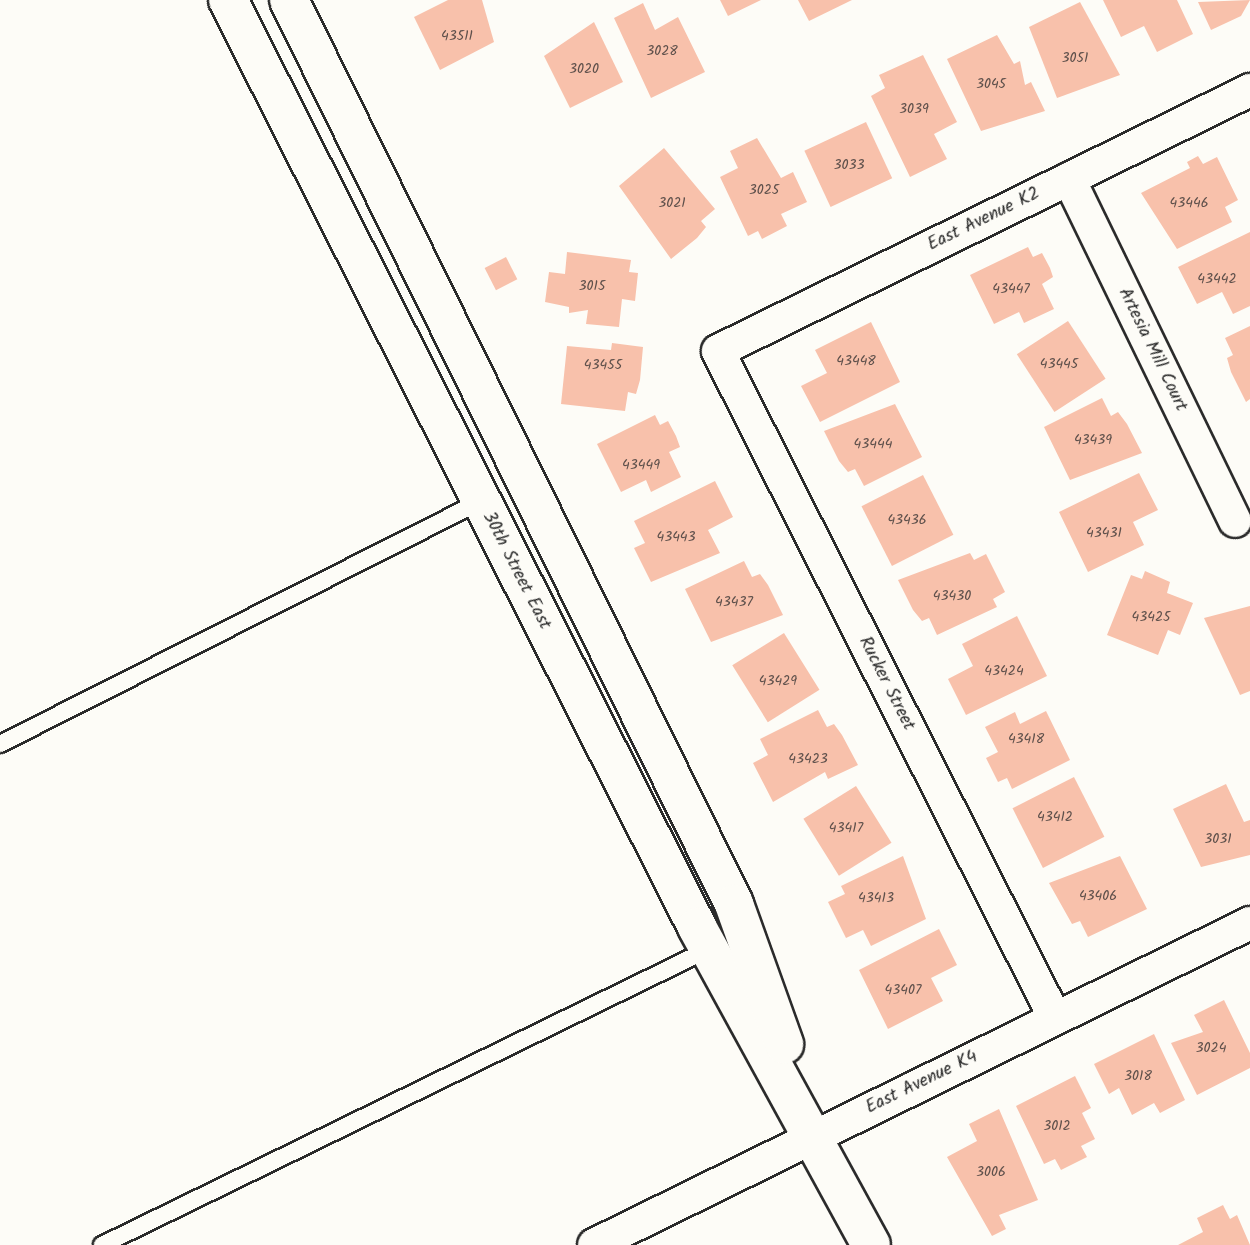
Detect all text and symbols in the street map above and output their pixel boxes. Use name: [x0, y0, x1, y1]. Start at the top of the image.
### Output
house number: 43511: [441, 28, 473, 44]
house number: 3028: [646, 43, 678, 59]
house number: 3051: [1062, 50, 1088, 66]
house number: 3020: [569, 61, 599, 77]
house number: 3045: [976, 76, 1006, 92]
house number: 3039: [899, 101, 929, 117]
house number: 3033: [834, 157, 864, 173]
house number: 3025: [749, 182, 779, 198]
street label: East Avenue K2: [924, 184, 1044, 256]
house number: 3021: [658, 195, 686, 211]
house number: 43446: [1170, 195, 1208, 211]
house number: 43442: [1197, 271, 1237, 287]
house number: 3015: [579, 278, 605, 294]
house number: 43447: [992, 281, 1030, 297]
street label: Artesia Mill Court: [1113, 285, 1191, 415]
house number: 43448: [836, 353, 876, 369]
house number: 43445: [1040, 356, 1078, 372]
house number: 43455: [584, 357, 622, 373]
house number: 43439: [1074, 432, 1112, 448]
house number: 43444: [854, 436, 892, 452]
house number: 43449: [622, 457, 660, 473]
street label: 30th Street East: [477, 508, 555, 634]
house number: 43436: [887, 512, 927, 528]
house number: 43431: [1086, 525, 1122, 541]
house number: 43443: [656, 529, 696, 545]
house number: 43430: [933, 588, 971, 604]
house number: 43437: [715, 594, 753, 610]
house number: 43425: [1131, 609, 1171, 625]
street label: Rucker Street: [853, 633, 919, 735]
house number: 43424: [984, 663, 1024, 679]
house number: 43429: [759, 673, 797, 689]
house number: 43418: [1008, 731, 1044, 747]
house number: 43423: [788, 751, 828, 767]
house number: 43412: [1037, 809, 1073, 825]
house number: 43417: [829, 820, 863, 836]
house number: 3031: [1204, 831, 1232, 847]
house number: 43406: [1079, 888, 1117, 904]
house number: 43413: [858, 890, 894, 906]
house number: 43407: [885, 982, 921, 998]
house number: 3024: [1196, 1040, 1226, 1056]
street label: East Avenue K4: [863, 1047, 981, 1119]
house number: 3018: [1124, 1068, 1152, 1084]
house number: 3012: [1043, 1118, 1071, 1134]
house number: 3006: [976, 1164, 1006, 1180]

